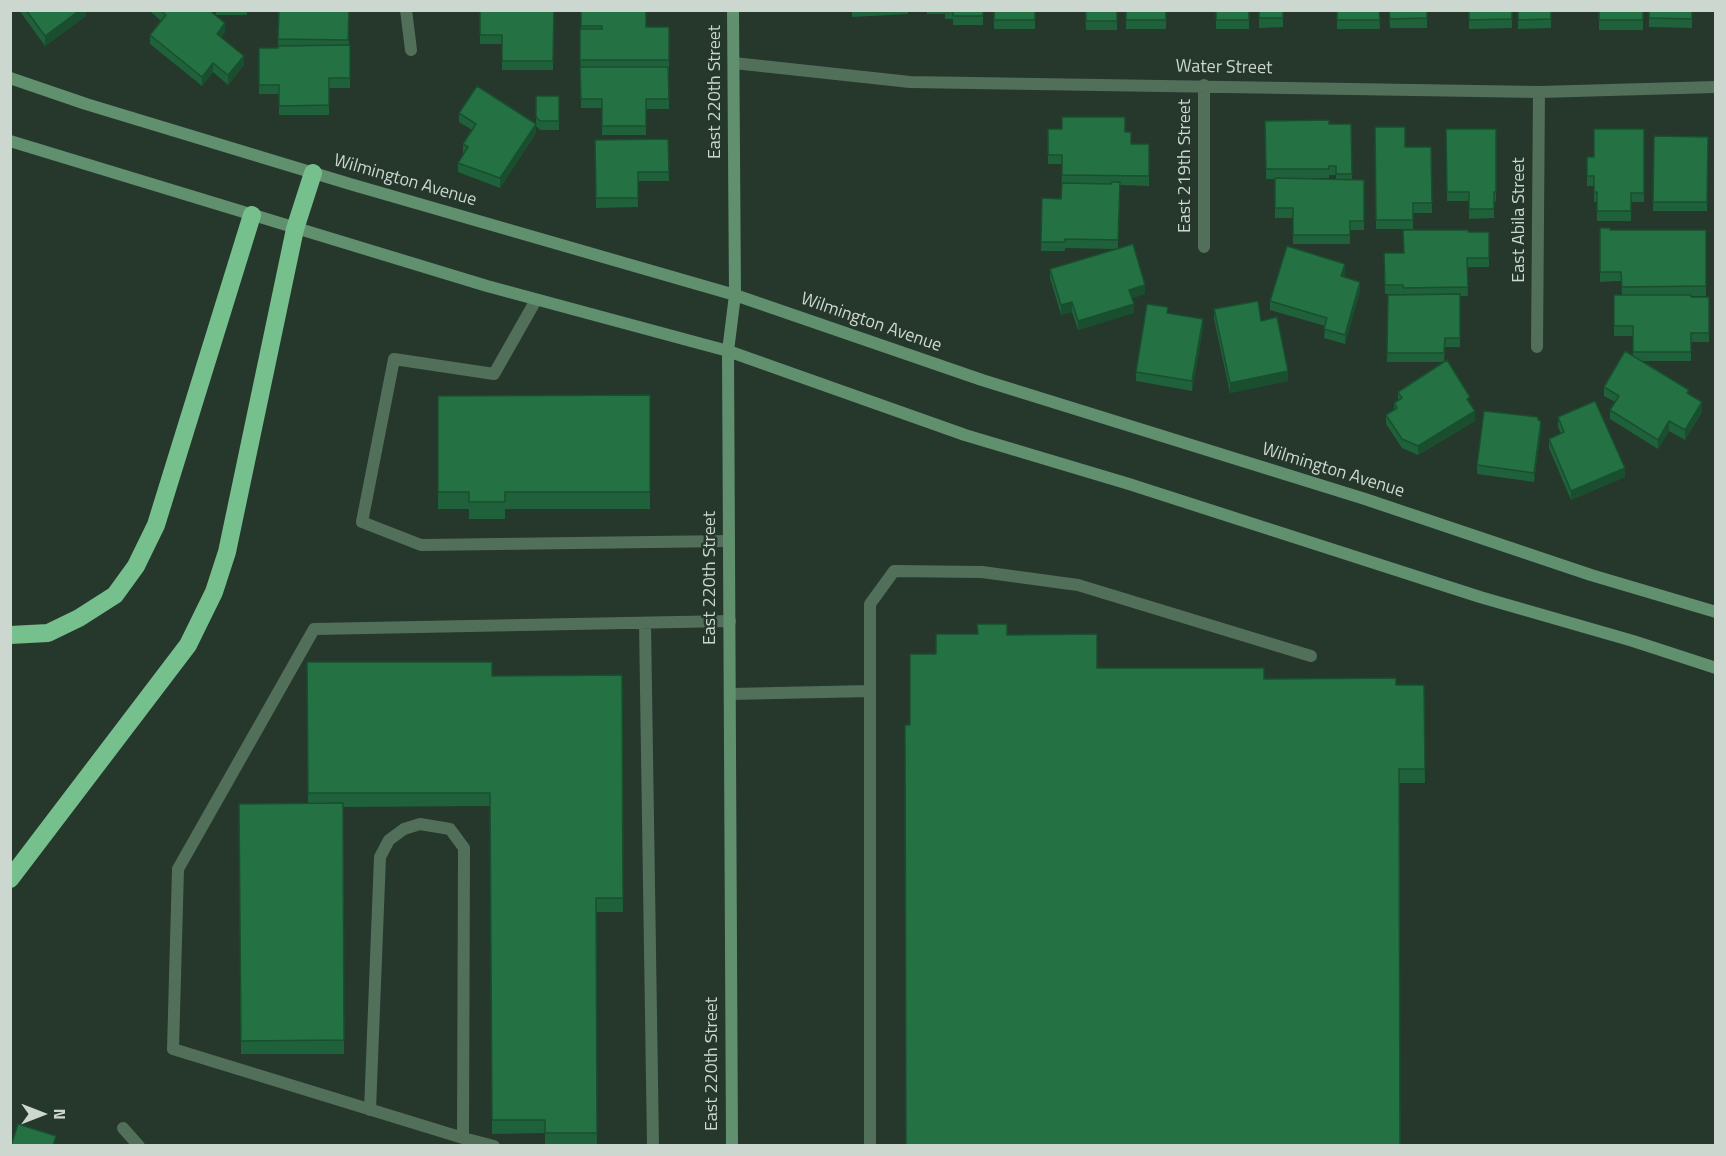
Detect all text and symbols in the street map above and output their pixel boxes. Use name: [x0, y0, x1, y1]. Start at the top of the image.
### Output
street label: East 220th Street: [705, 25, 727, 159]
street label: Water Street: [1175, 56, 1273, 80]
street label: East 219th Street: [1175, 99, 1197, 233]
street label: Wilmington Avenue: [331, 150, 479, 212]
street label: East Abila Street: [1509, 157, 1531, 283]
street label: Wilmington Avenue: [798, 289, 944, 357]
street label: Wilmington Avenue: [1259, 439, 1407, 503]
street label: East 220th Street: [700, 511, 722, 645]
street label: East 220th Street: [702, 997, 724, 1131]
north arrow: [12, 1084, 72, 1144]
text: N: [48, 1108, 72, 1120]

